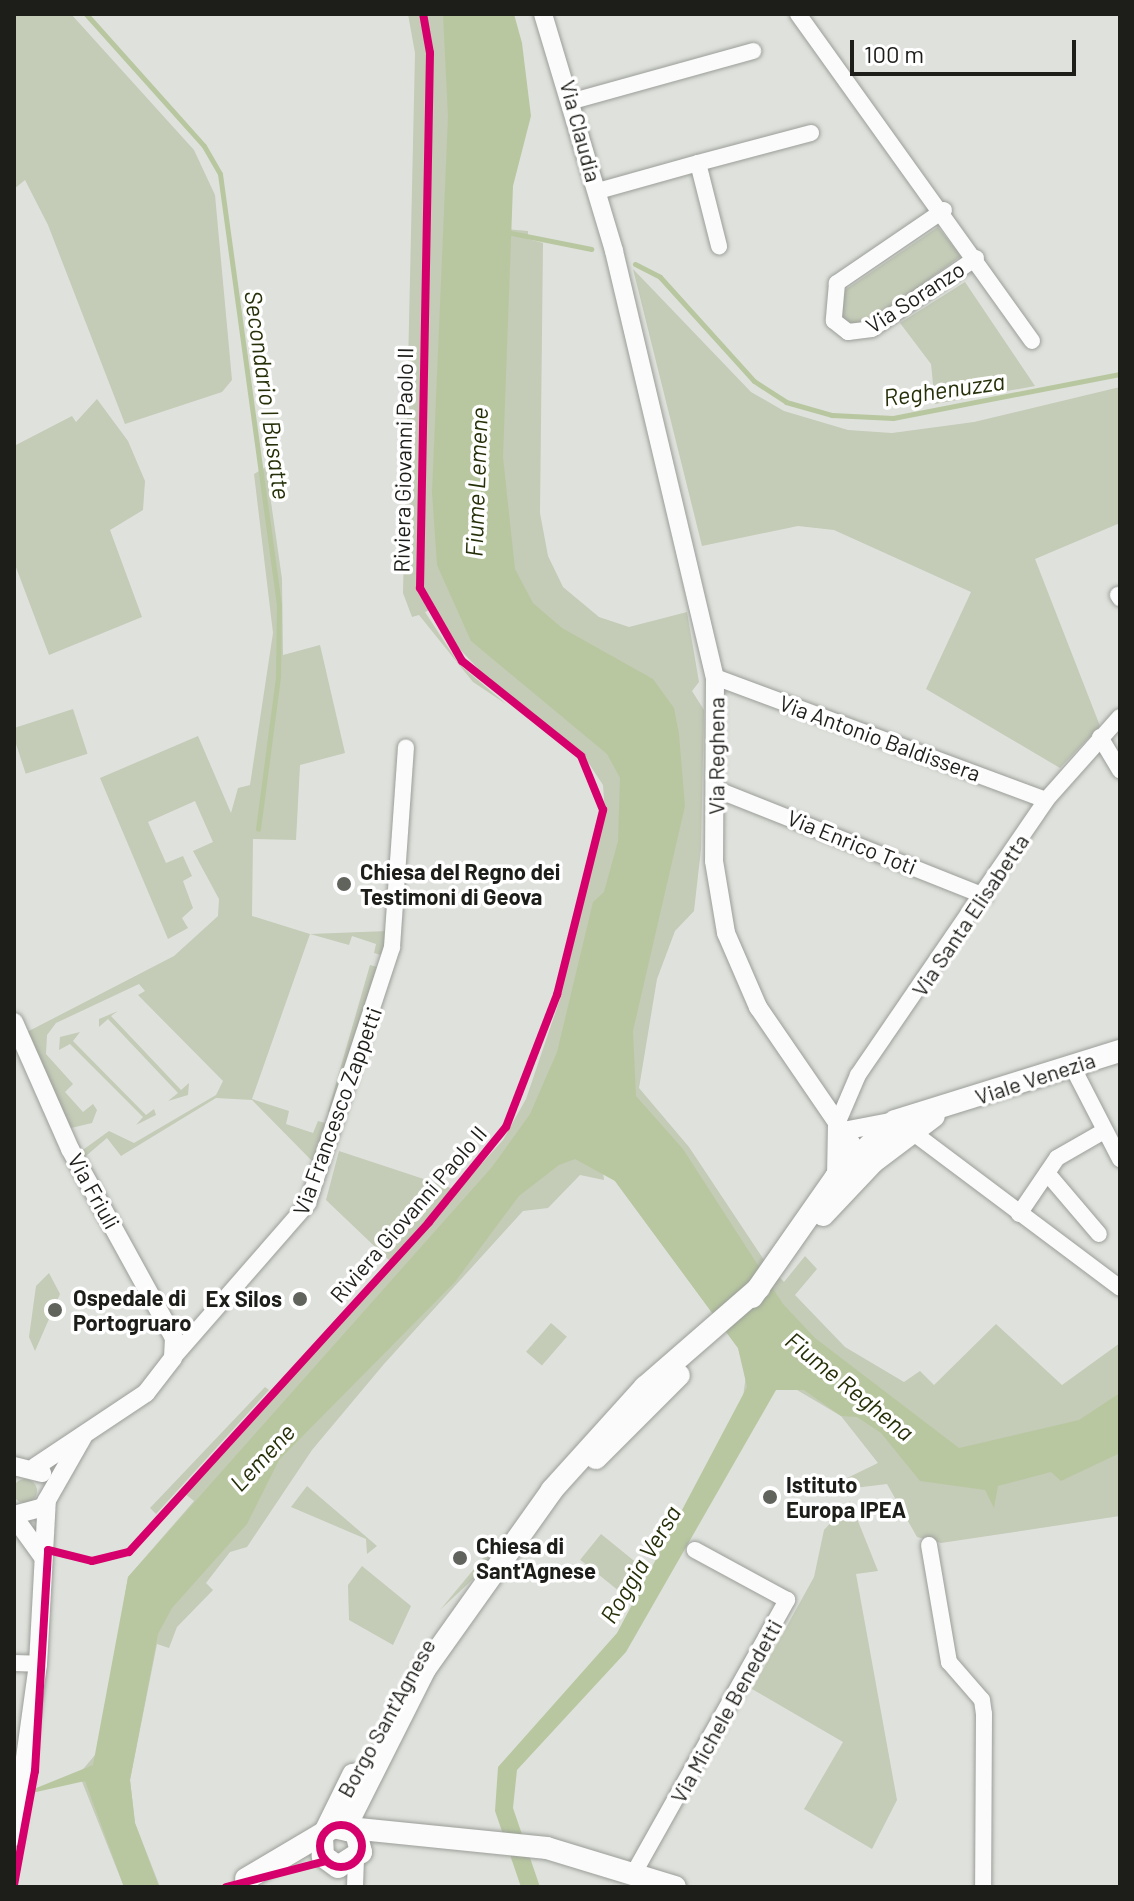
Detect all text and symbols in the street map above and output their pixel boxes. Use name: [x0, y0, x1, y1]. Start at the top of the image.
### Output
scale bar: [854, 24, 1080, 74]
text: 100 m: [864, 39, 924, 68]
street label: Via Claudia: [555, 77, 607, 185]
street label: Via Soranzo: [861, 255, 969, 339]
water label: Secondario I Busatte: [239, 289, 297, 501]
street label: Riviera Giovanni Paolo II: [388, 347, 418, 573]
water label: Reghenuzza: [881, 366, 1007, 412]
water label: Fiume Lemene: [459, 407, 493, 557]
street label: Via Antonio Baldissera: [776, 689, 984, 787]
street label: Via Reghena: [703, 697, 729, 815]
street label: Via Enrico Toti: [783, 804, 921, 880]
street label: Via Santa Elisabetta: [906, 829, 1034, 1001]
place label: Chiesa del Regno dei Testimoni di Geova: [360, 858, 560, 910]
marker: Chiesa del Regno dei Testimoni di Geova: [335, 875, 353, 893]
street label: Via Francesco Zappetti: [287, 1003, 387, 1219]
street label: Viale Venezia: [972, 1046, 1098, 1110]
street label: Riviera Giovanni Paolo II: [324, 1120, 492, 1308]
street label: Via Friuli: [62, 1149, 126, 1233]
place label: Ospedale di Portogruaro: [73, 1284, 191, 1336]
place label: Ex Silos: [206, 1286, 282, 1312]
marker: Ex Silos: [289, 1288, 311, 1310]
marker: Ospedale di Portogruaro: [44, 1299, 66, 1321]
water label: Fiume Reghena: [780, 1325, 920, 1447]
water label: Lemene: [224, 1417, 300, 1497]
place label: Istituto Europa IPEA: [786, 1471, 906, 1522]
marker: Istituto Europa IPEA: [761, 1488, 779, 1506]
water label: Roggia Versa: [594, 1500, 686, 1628]
place label: Chiesa di Sant'Agnese: [476, 1532, 596, 1584]
marker: Chiesa di Sant'Agnese: [451, 1549, 469, 1567]
street label: Via Michele Benedetti: [665, 1615, 787, 1807]
street label: Borgo Sant'Agnese: [331, 1634, 441, 1802]

